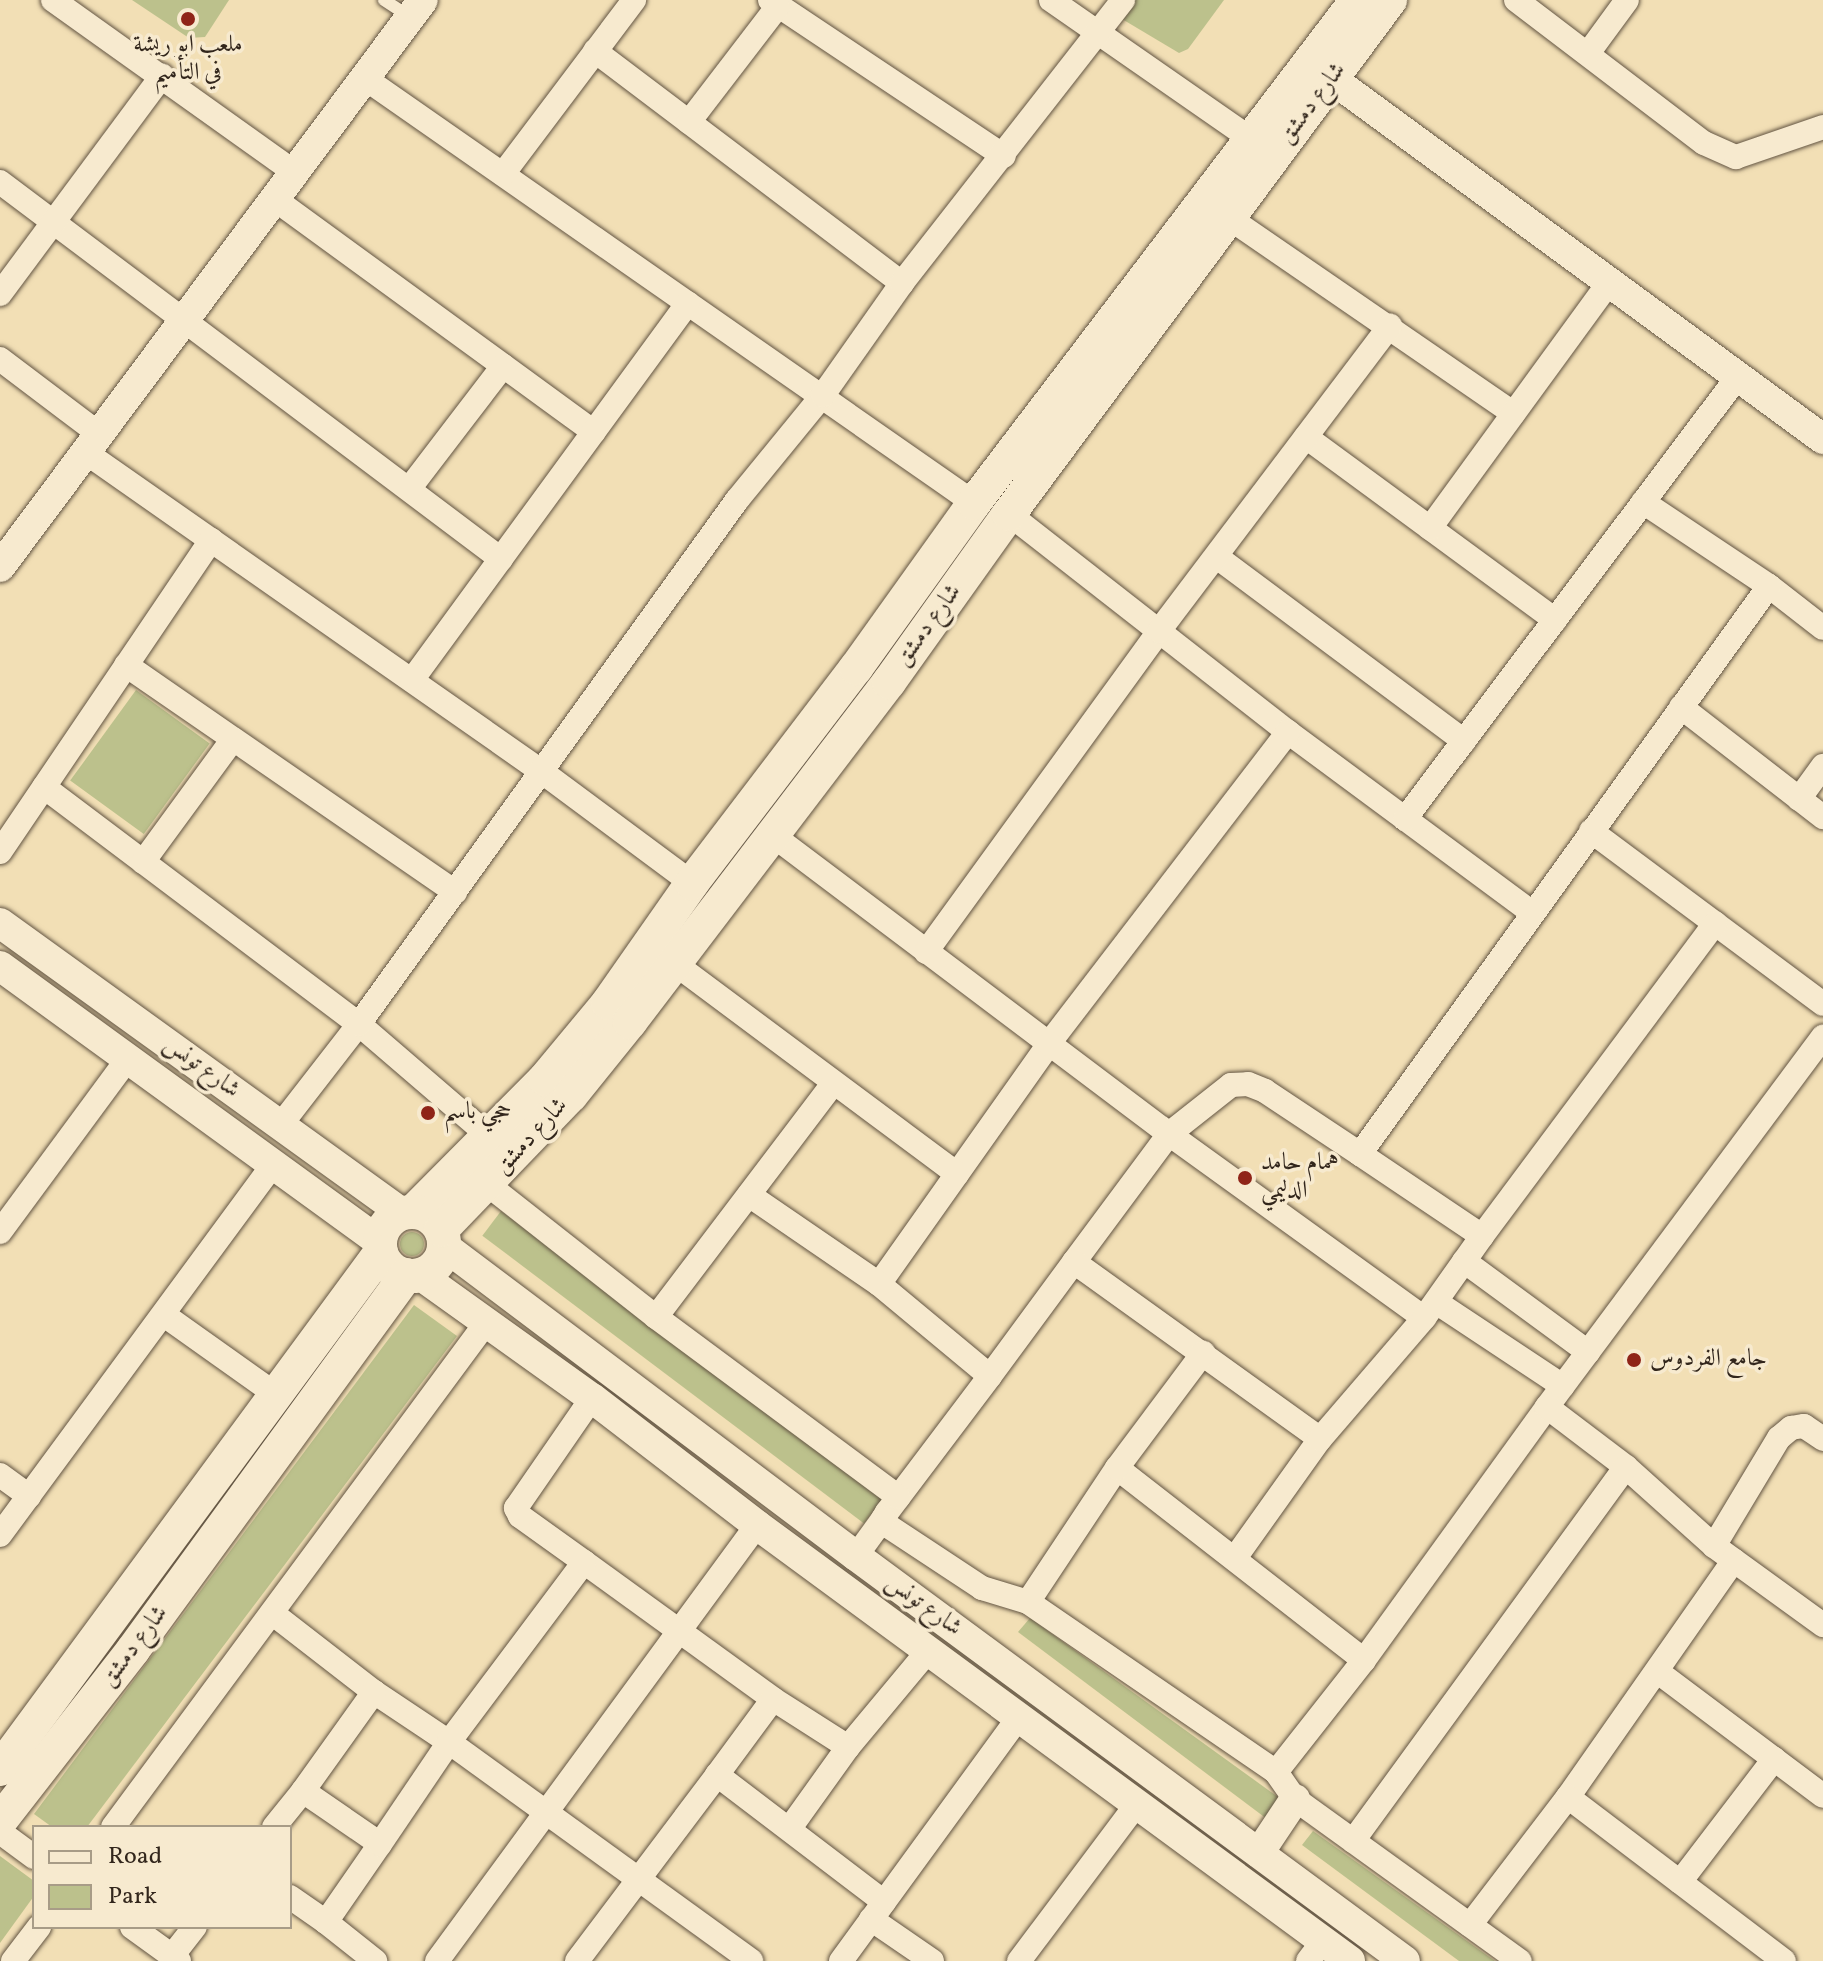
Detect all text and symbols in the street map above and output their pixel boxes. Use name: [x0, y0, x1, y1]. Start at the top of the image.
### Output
marker: ملعب ابو ريشة في التأميم: [179, 10, 197, 28]
place label: ملعب ابو ريشة في التأميم: [133, 32, 243, 88]
street label: شارع دمشق: [1273, 57, 1353, 151]
street label: شارع دمشق: [889, 579, 969, 673]
street label: شارع تونس: [157, 1031, 245, 1105]
street label: شارع دمشق: [489, 1093, 575, 1181]
place label: حجي باسم: [444, 1099, 512, 1127]
marker: حجي باسم: [419, 1104, 437, 1122]
place label: همام حامد الدليمي: [1261, 1150, 1339, 1206]
marker: همام حامد الدليمي: [1236, 1169, 1254, 1187]
place label: جامع الفردوس: [1650, 1346, 1767, 1374]
marker: جامع الفردوس: [1625, 1351, 1643, 1369]
street label: شارع تونس: [879, 1569, 967, 1643]
street label: شارع دمشق: [95, 1600, 175, 1694]
legend: [32, 1825, 292, 1929]
text: Road: [108, 1840, 162, 1874]
text: Park: [108, 1880, 157, 1914]

